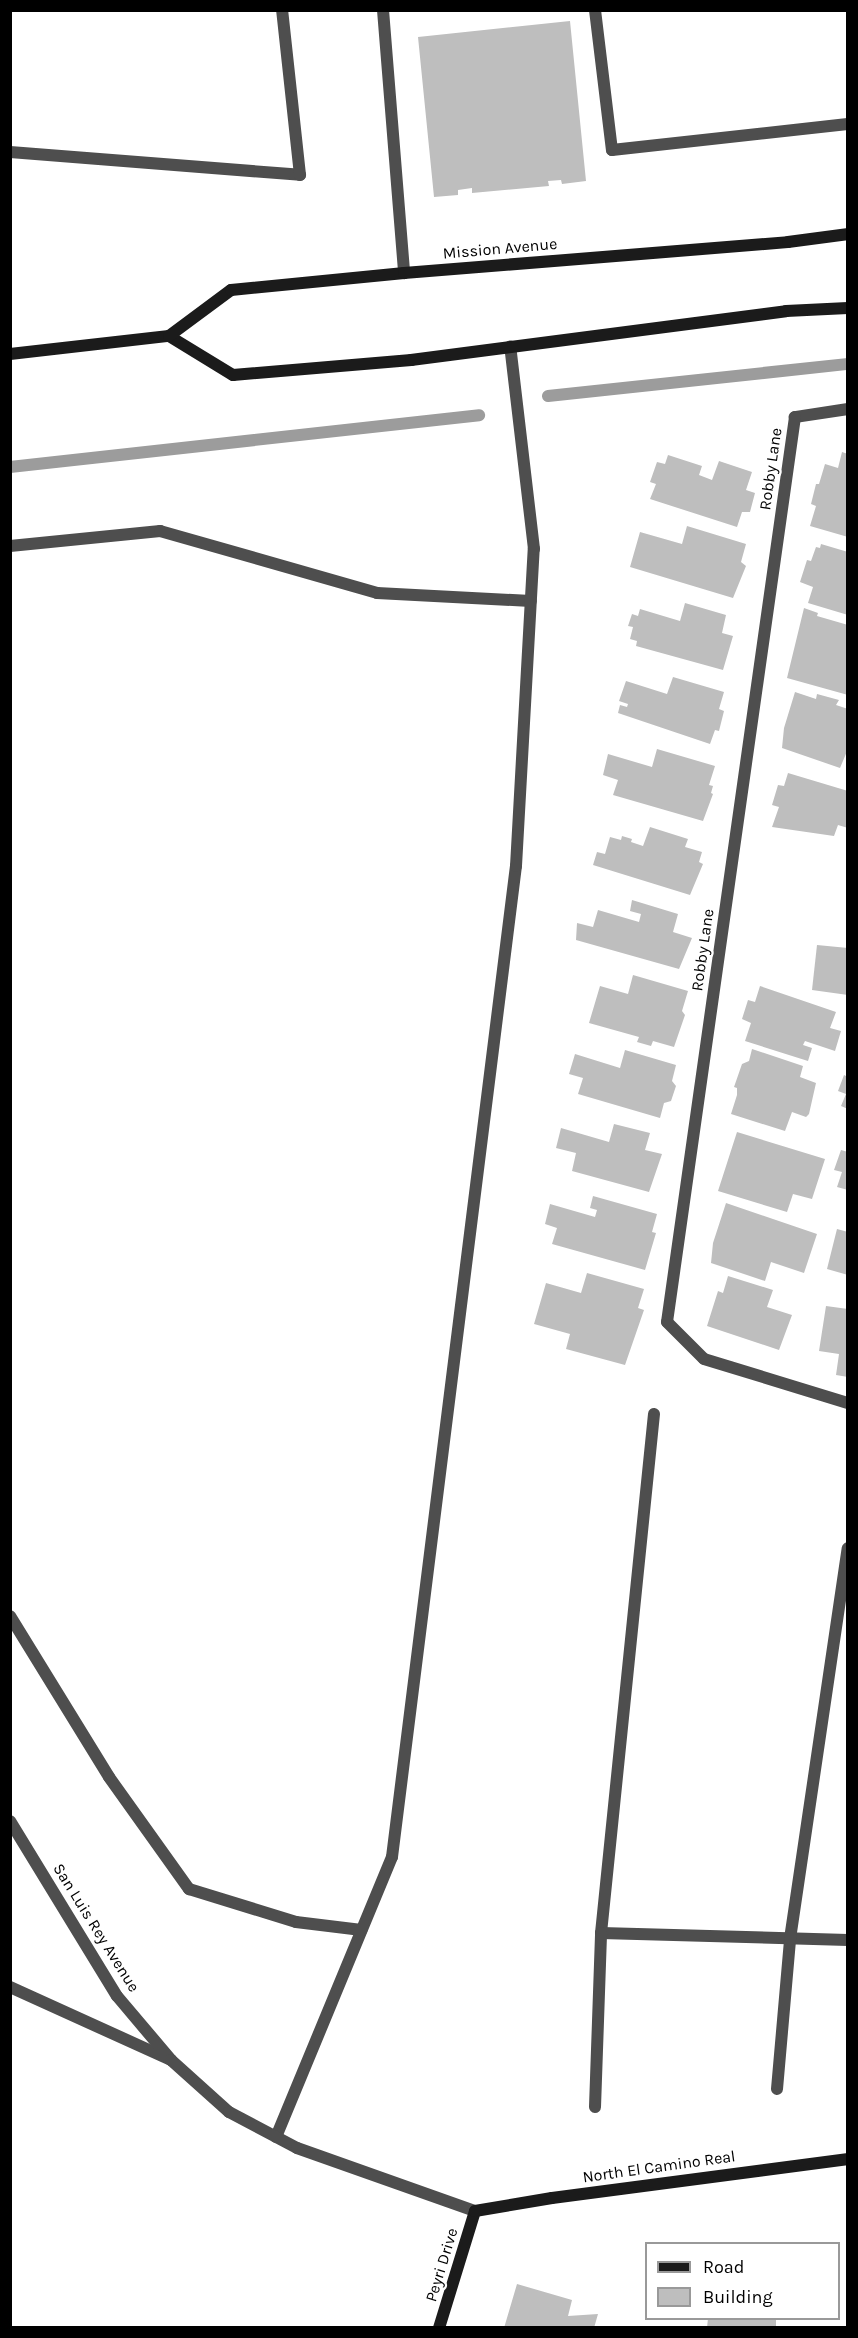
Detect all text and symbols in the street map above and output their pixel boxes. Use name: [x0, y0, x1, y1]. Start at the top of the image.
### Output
street label: Mission Avenue: [442, 234, 558, 264]
street label: Robby Lane: [756, 427, 786, 511]
street label: Robby Lane: [688, 908, 718, 992]
street label: San Luis Rey Avenue: [49, 1860, 143, 1996]
street label: North El Camino Real: [581, 2147, 737, 2187]
street label: Peyri Drive: [422, 2226, 462, 2304]
legend: [645, 2242, 840, 2320]
text: Road: [703, 2256, 744, 2278]
text: Building: [703, 2286, 773, 2308]

